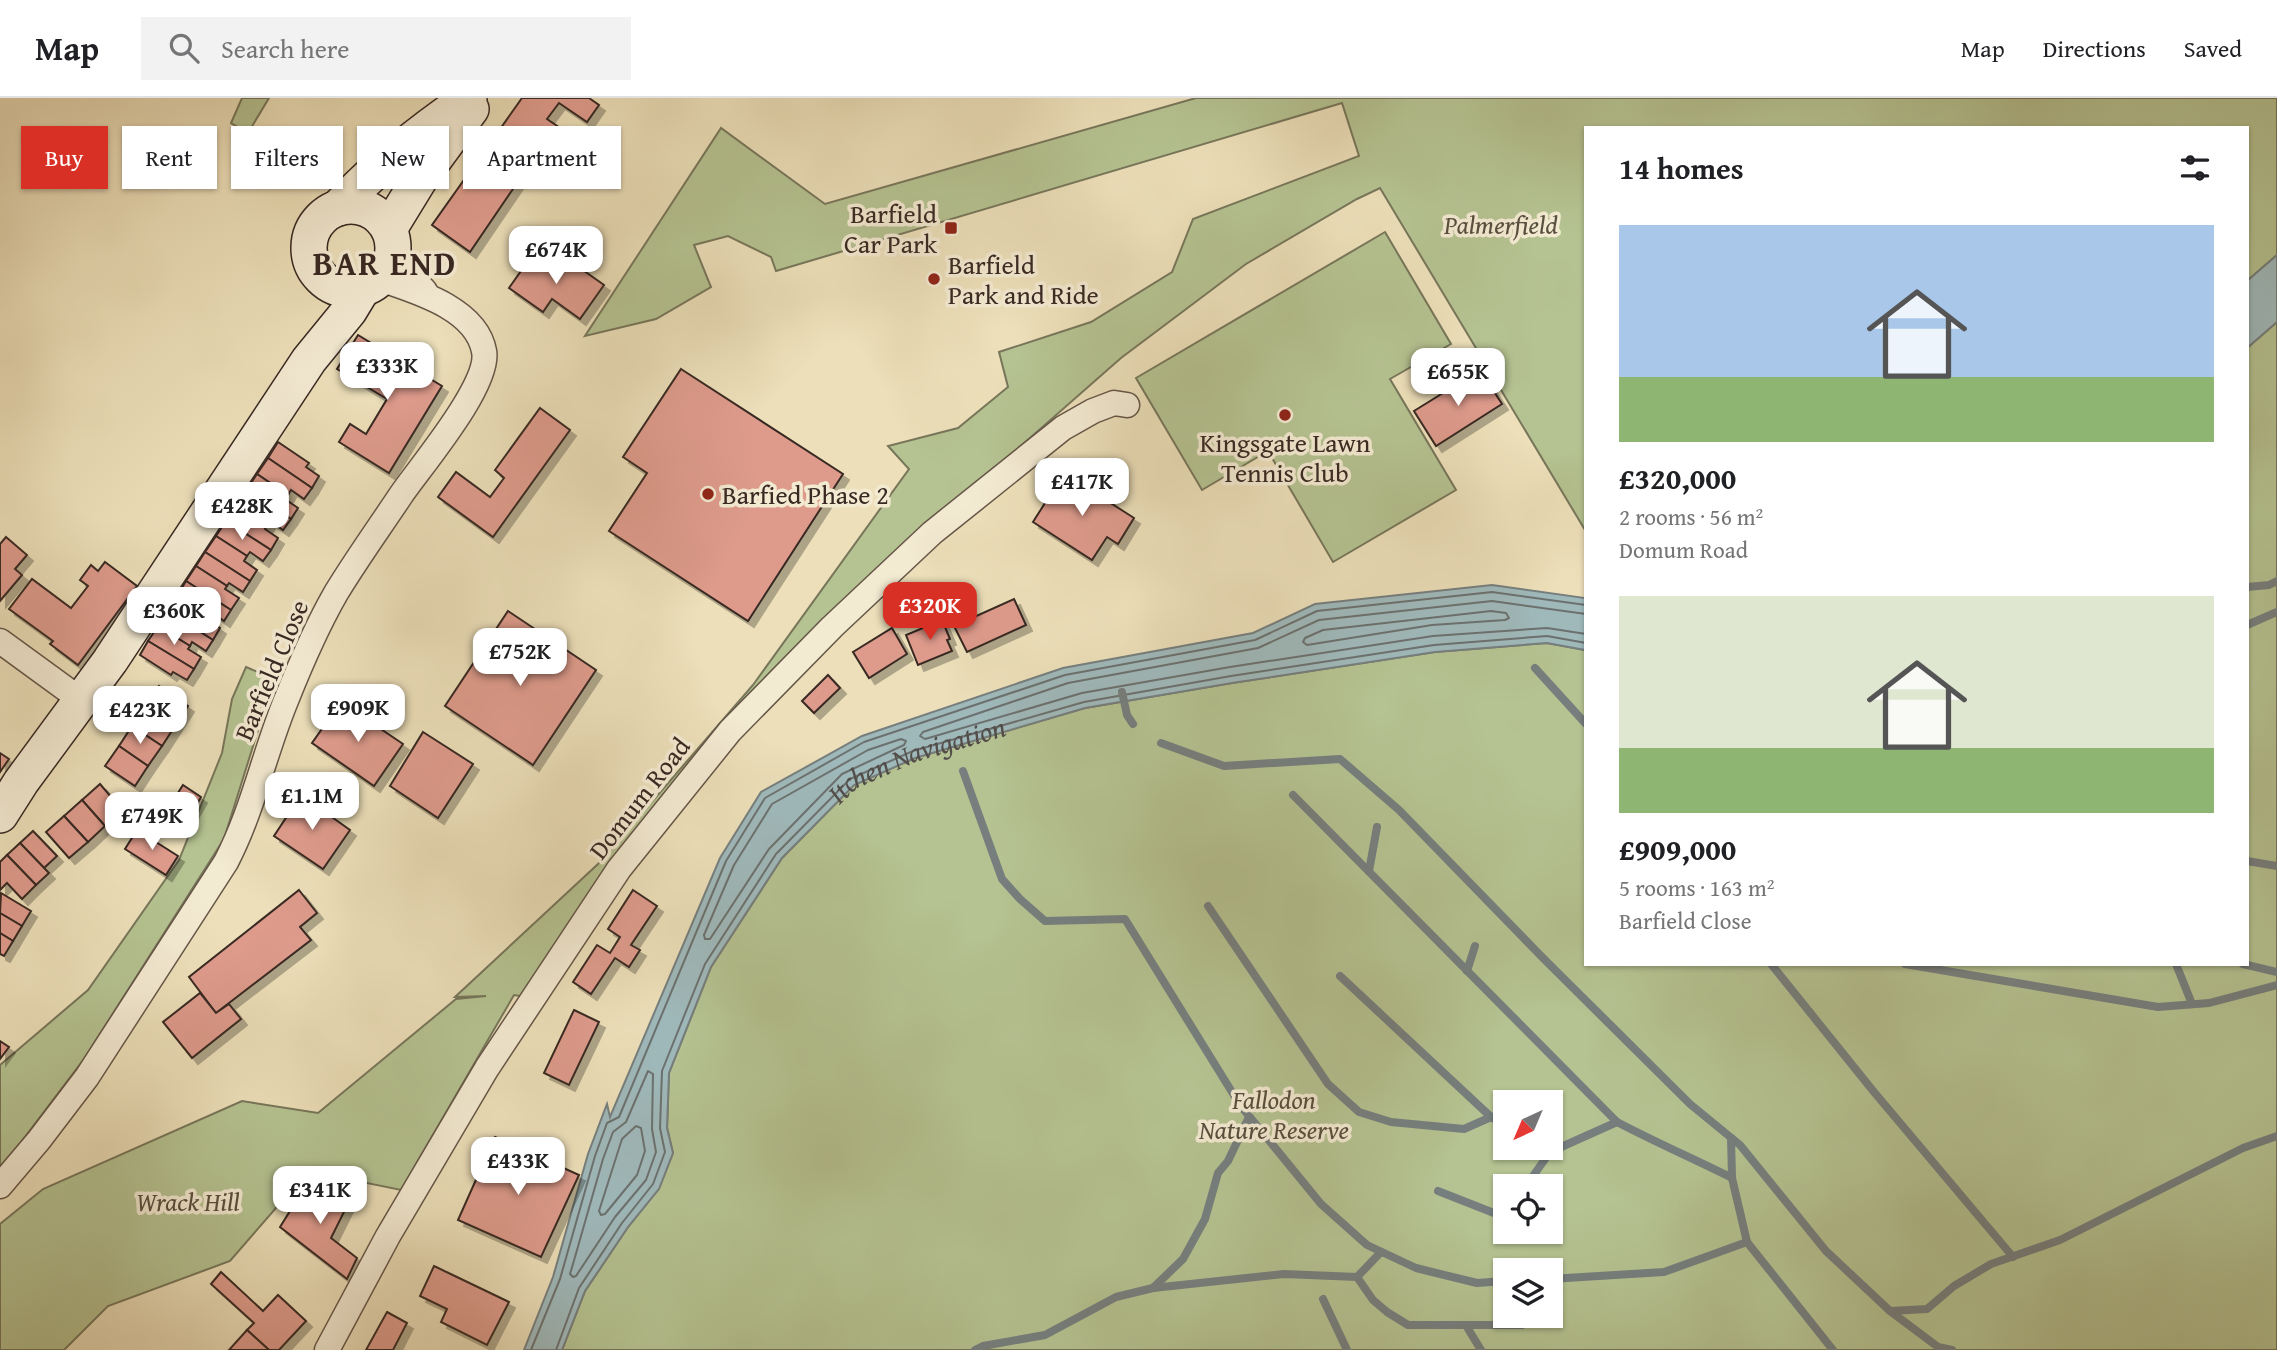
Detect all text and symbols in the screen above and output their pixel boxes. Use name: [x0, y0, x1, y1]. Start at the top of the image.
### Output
search box: [141, 17, 631, 80]
text: Map: [35, 24, 99, 72]
icon: search: [165, 29, 203, 67]
text: Search here: [221, 29, 349, 68]
text: Map: [1961, 31, 2005, 66]
text: Directions: [2043, 31, 2146, 66]
text: Saved: [2184, 31, 2242, 66]
chip: Buy: [21, 126, 108, 189]
chip: Rent: [122, 126, 217, 189]
chip: Filters: [231, 126, 343, 189]
chip: New: [357, 126, 449, 189]
chip: Apartment: [463, 126, 621, 189]
text: 14 homes: [1619, 146, 1744, 190]
icon: filters: [2176, 149, 2214, 187]
place label: Barfield Car Park: [844, 194, 938, 263]
park label: Palmerfield: [1443, 205, 1558, 244]
marker: Barfield Car Park: [943, 220, 959, 236]
pin: £674K: [507, 226, 605, 286]
text: £674K: [525, 232, 587, 265]
district label: BAR END: [313, 239, 457, 287]
place label: Barfield Park and Ride: [948, 245, 1099, 314]
marker: Barfield Park and Ride: [926, 271, 942, 287]
icon: home: [1854, 271, 1980, 397]
pin: £333K: [338, 342, 436, 402]
text: £333K: [356, 348, 418, 381]
pin: £655K: [1409, 348, 1507, 408]
text: £655K: [1427, 354, 1489, 387]
marker: Kingsgate Lawn Tennis Club: [1277, 407, 1293, 423]
place label: Kingsgate Lawn Tennis Club: [1200, 423, 1371, 492]
text: £320,000: [1619, 456, 1736, 500]
pin: £417K: [1033, 458, 1131, 518]
text: £417K: [1051, 464, 1113, 497]
place label: Barfied Phase 2: [722, 475, 889, 514]
pin: £428K: [193, 482, 291, 542]
marker: Barfied Phase 2: [700, 486, 716, 502]
text: £428K: [211, 488, 273, 521]
text: 2 rooms · 56 m²: [1619, 500, 1763, 533]
text: Domum Road: [1619, 533, 1748, 566]
pin: £320K: [881, 582, 979, 642]
pin: £360K: [125, 588, 223, 647]
text: £320K: [899, 588, 961, 621]
text: £360K: [143, 593, 205, 626]
street label: Barfield Close: [224, 593, 318, 747]
pin: £752K: [471, 628, 569, 688]
text: £752K: [489, 634, 551, 667]
icon: home: [1854, 642, 1980, 768]
pin: £909K: [309, 684, 407, 744]
pin: £423K: [91, 686, 189, 746]
text: £909K: [327, 690, 389, 723]
text: £423K: [109, 692, 171, 725]
water label: Itchen Navigation: [817, 705, 1010, 812]
street label: Domum Road: [579, 728, 699, 867]
pin: £1.1M: [263, 772, 361, 832]
text: £1.1M: [281, 778, 343, 811]
pin: £749K: [103, 792, 201, 852]
text: £749K: [121, 798, 183, 831]
text: £909,000: [1619, 827, 1736, 871]
text: 5 rooms · 163 m²: [1619, 871, 1774, 904]
text: Barfield Close: [1619, 904, 1751, 937]
park label: Fallodon Nature Reserve: [1198, 1080, 1349, 1149]
north arrow: [1493, 1090, 1563, 1160]
map controls: [1493, 1090, 1563, 1328]
pin: £433K: [469, 1138, 567, 1197]
text: £433K: [487, 1143, 549, 1176]
pin: £341K: [271, 1166, 369, 1226]
text: £341K: [289, 1172, 351, 1205]
button: locate: [1493, 1174, 1563, 1244]
park label: Wrack Hill: [136, 1182, 240, 1221]
button: layers: [1493, 1258, 1563, 1328]

